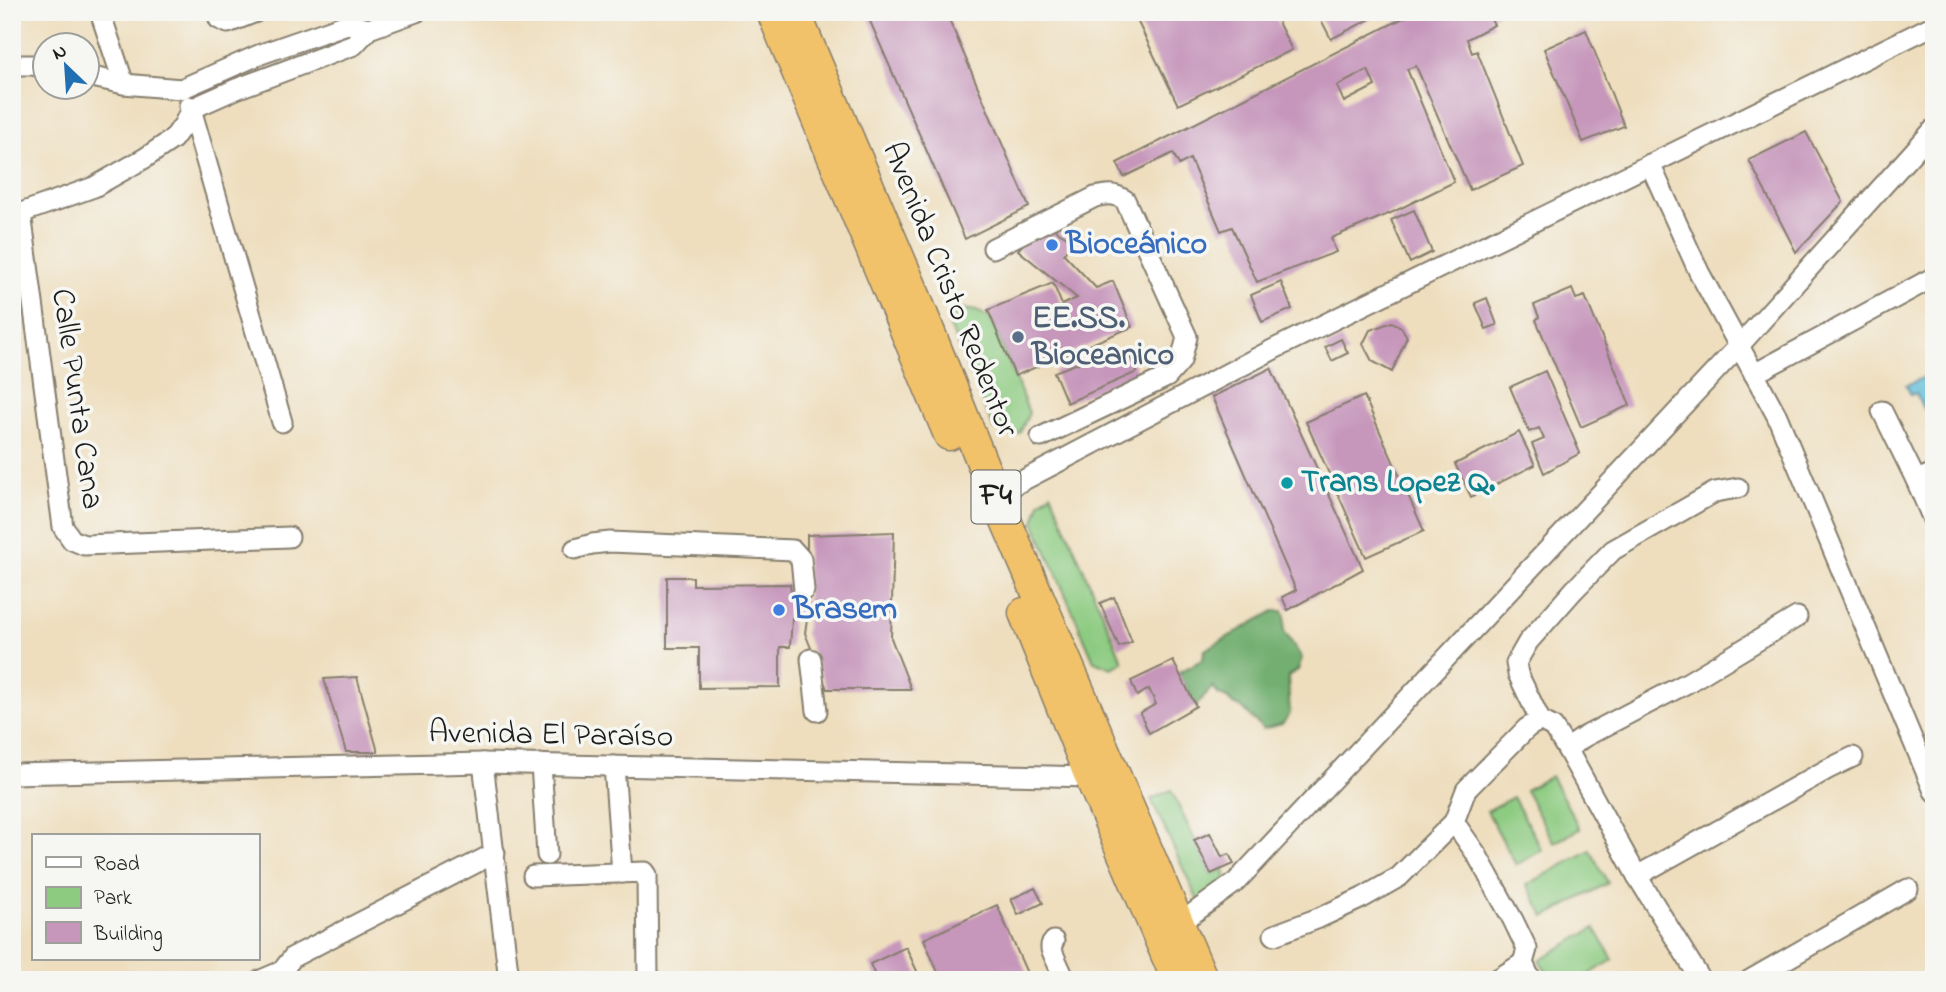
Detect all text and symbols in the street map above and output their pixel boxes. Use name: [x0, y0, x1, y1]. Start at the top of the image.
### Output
north arrow: [32, 32, 102, 102]
text: N: [48, 38, 72, 68]
street label: Avenida Cristo Redentor: [868, 135, 1030, 445]
place label: Bioceánico: [1064, 222, 1207, 269]
marker: Bioceánico: [1044, 237, 1060, 253]
street label: Calle Punta Cana: [37, 286, 115, 512]
place label: EE.SS. Bioceanico: [1030, 296, 1174, 380]
marker: EE.SS. Bioceanico: [1010, 329, 1026, 345]
place label: Trans Lopez Q.: [1301, 460, 1496, 507]
road number: F4: [972, 470, 1020, 524]
marker: Trans Lopez Q.: [1279, 475, 1295, 491]
place label: Brasem: [791, 587, 897, 634]
marker: Brasem: [771, 602, 787, 618]
street label: Avenida El Paraíso: [428, 710, 674, 762]
legend: [32, 834, 259, 960]
text: Road: [94, 850, 140, 880]
text: Park: [94, 884, 133, 914]
text: Building: [93, 920, 163, 952]

